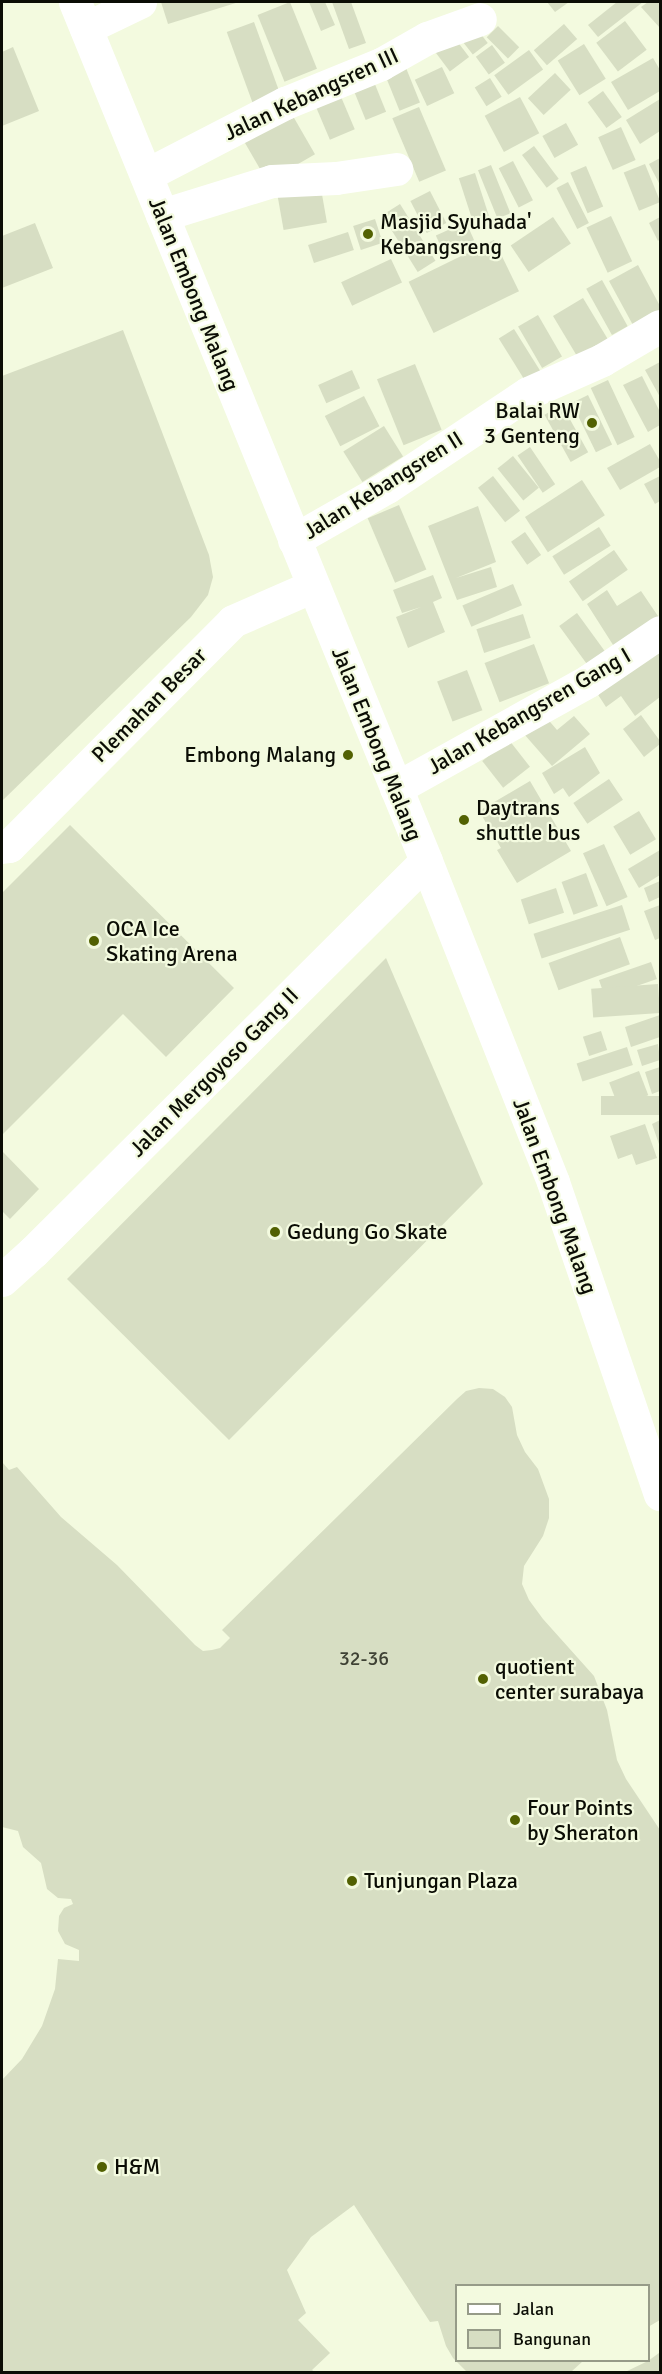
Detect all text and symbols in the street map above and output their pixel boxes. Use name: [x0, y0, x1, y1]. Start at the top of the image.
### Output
street label: Jalan Kebangsren III: [220, 42, 402, 146]
street label: Jalan Embong Malang: [143, 193, 245, 395]
place label: Masjid Syuhada' Kebangsreng: [380, 208, 532, 260]
marker: Masjid Syuhada' Kebangsreng: [361, 227, 375, 241]
place label: Balai RW 3 Genteng: [484, 397, 580, 448]
marker: Balai RW 3 Genteng: [585, 416, 599, 430]
street label: Jalan Kebangsren II: [298, 425, 468, 545]
street label: Plemahan Besar: [86, 642, 212, 768]
street label: Jalan Kebangsren Gang I: [423, 642, 635, 780]
street label: Jalan Embong Malang: [326, 643, 428, 845]
place label: Embong Malang: [184, 742, 336, 768]
marker: Embong Malang: [341, 748, 355, 762]
place label: Daytrans shuttle bus: [476, 794, 580, 846]
marker: Daytrans shuttle bus: [457, 813, 471, 827]
place label: OCA Ice Skating Arena: [106, 915, 238, 966]
marker: OCA Ice Skating Arena: [87, 934, 101, 948]
street label: Jalan Mergoyoso Gang II: [124, 982, 304, 1162]
street label: Jalan Embong Malang: [507, 1094, 603, 1298]
place label: Gedung Go Skate: [287, 1219, 447, 1245]
marker: Gedung Go Skate: [268, 1225, 282, 1239]
house number: 32-36: [339, 1646, 389, 1670]
place label: quotient center surabaya: [495, 1653, 644, 1705]
marker: quotient center surabaya: [476, 1672, 490, 1686]
place label: Four Points by Sheraton: [527, 1794, 639, 1846]
marker: Four Points by Sheraton: [508, 1813, 522, 1827]
place label: Tunjungan Plaza: [364, 1868, 518, 1894]
marker: Tunjungan Plaza: [345, 1874, 359, 1888]
place label: H&M: [114, 2154, 160, 2180]
marker: H&M: [95, 2160, 109, 2174]
legend: [455, 2284, 650, 2362]
text: Jalan: [513, 2298, 554, 2320]
text: Bangunan: [513, 2328, 591, 2350]

